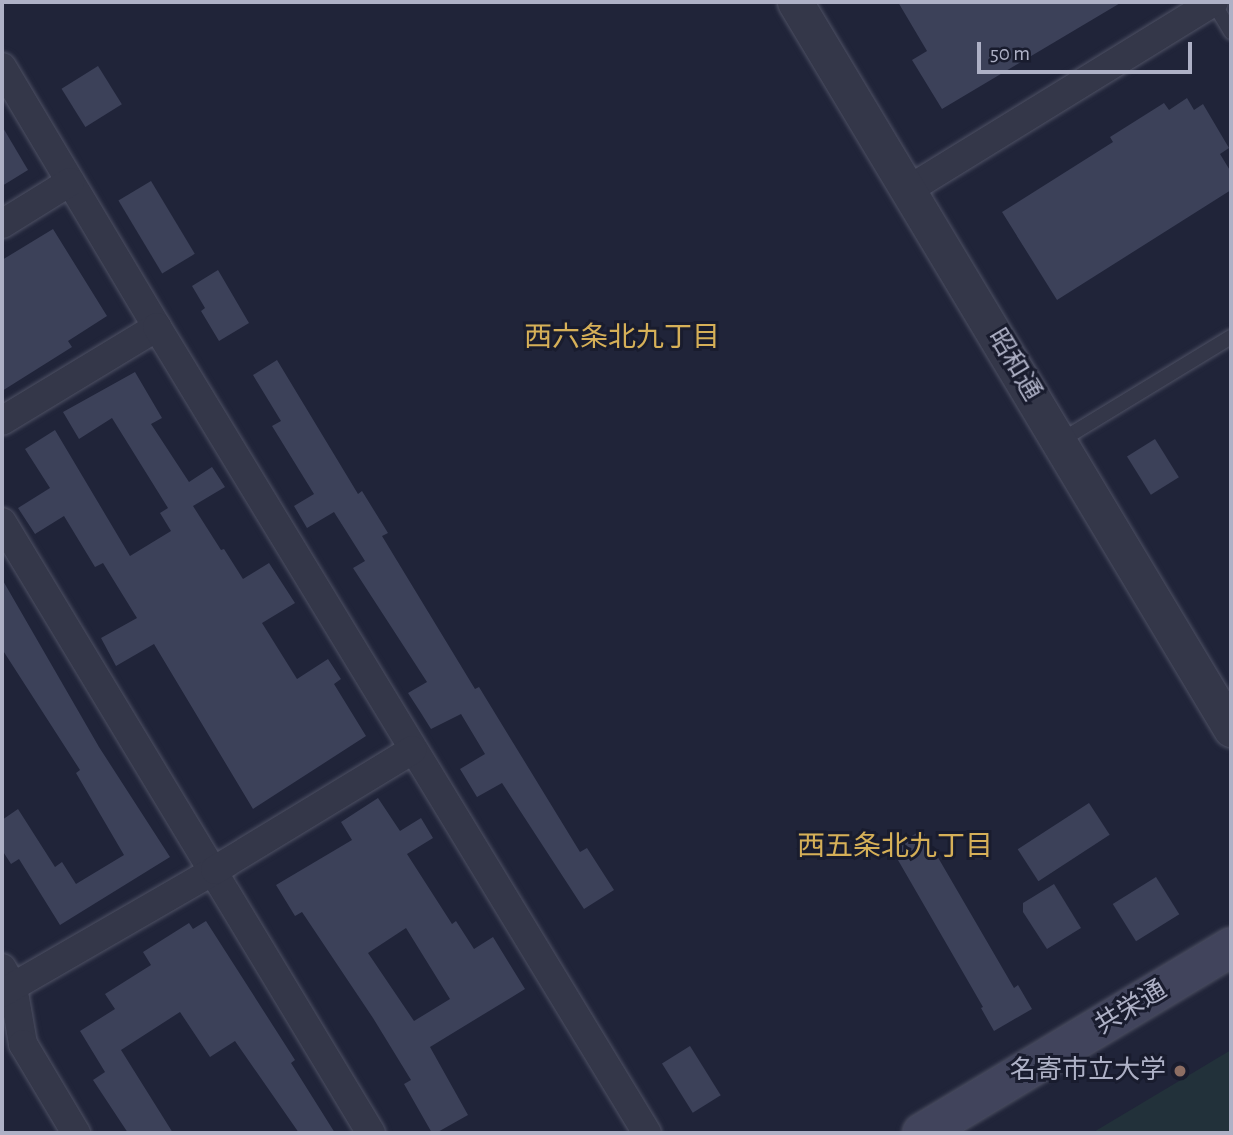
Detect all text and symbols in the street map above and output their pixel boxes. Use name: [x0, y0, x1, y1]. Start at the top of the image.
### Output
scale bar: [981, 28, 1196, 72]
text: 50 m: [990, 43, 1030, 64]
district label: 西六条北九丁目: [524, 321, 720, 355]
street label: 昭和通: [981, 324, 1047, 406]
district label: 西五条北九丁目: [797, 830, 993, 864]
street label: 共栄通: [1090, 975, 1172, 1041]
place label: 名寄市立大学: [1010, 1055, 1166, 1087]
marker: 名寄市立大学: [1172, 1063, 1188, 1079]

